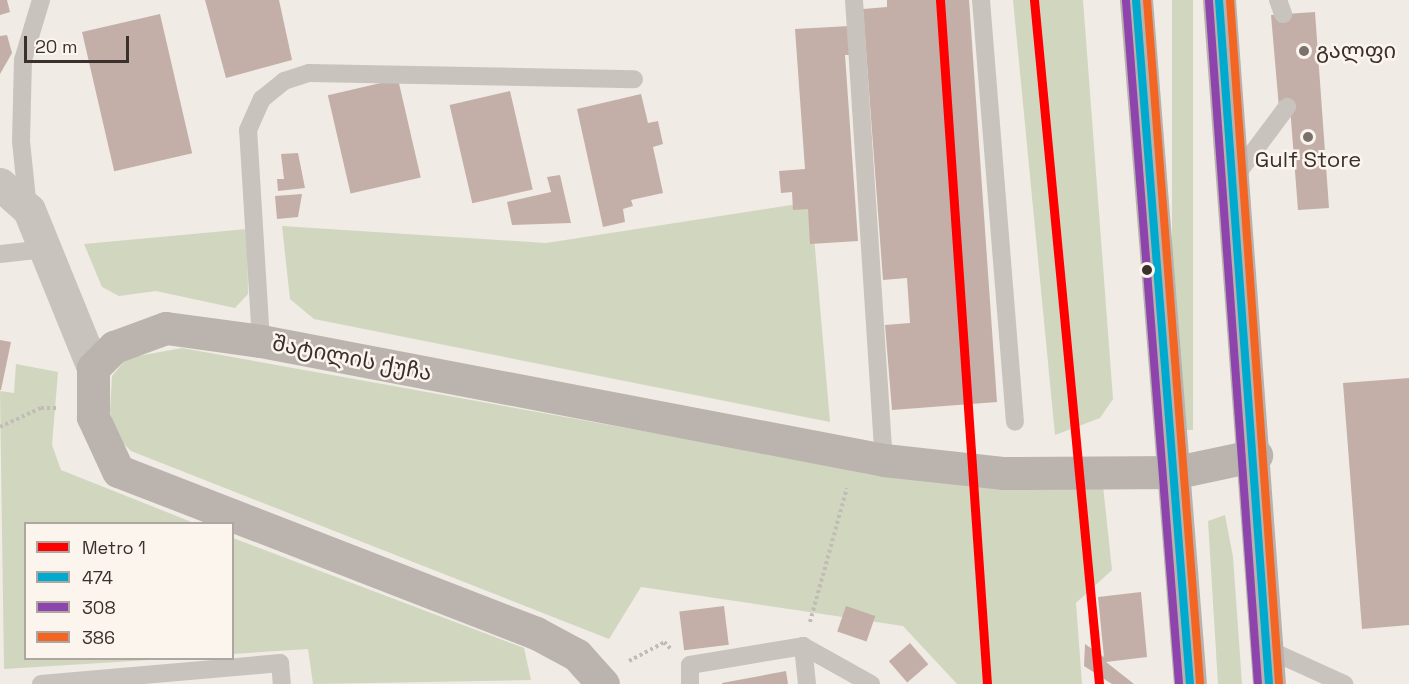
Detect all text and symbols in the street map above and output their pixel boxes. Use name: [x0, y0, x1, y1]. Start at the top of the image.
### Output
scale bar: [27, 24, 132, 62]
text: 20 m: [35, 35, 78, 58]
place label: გალფი: [1316, 38, 1396, 64]
marker: გალფი: [1297, 44, 1311, 58]
marker: Gulf Store: [1301, 130, 1315, 144]
place label: Gulf Store: [1255, 147, 1361, 173]
unlabelled marker: [1141, 264, 1153, 276]
street label: შატილის ქუჩა: [270, 330, 434, 386]
legend: [24, 522, 234, 660]
text: Metro 1: [82, 536, 146, 559]
text: 474: [82, 566, 113, 589]
text: 308: [82, 596, 116, 619]
text: 386: [82, 626, 115, 649]

